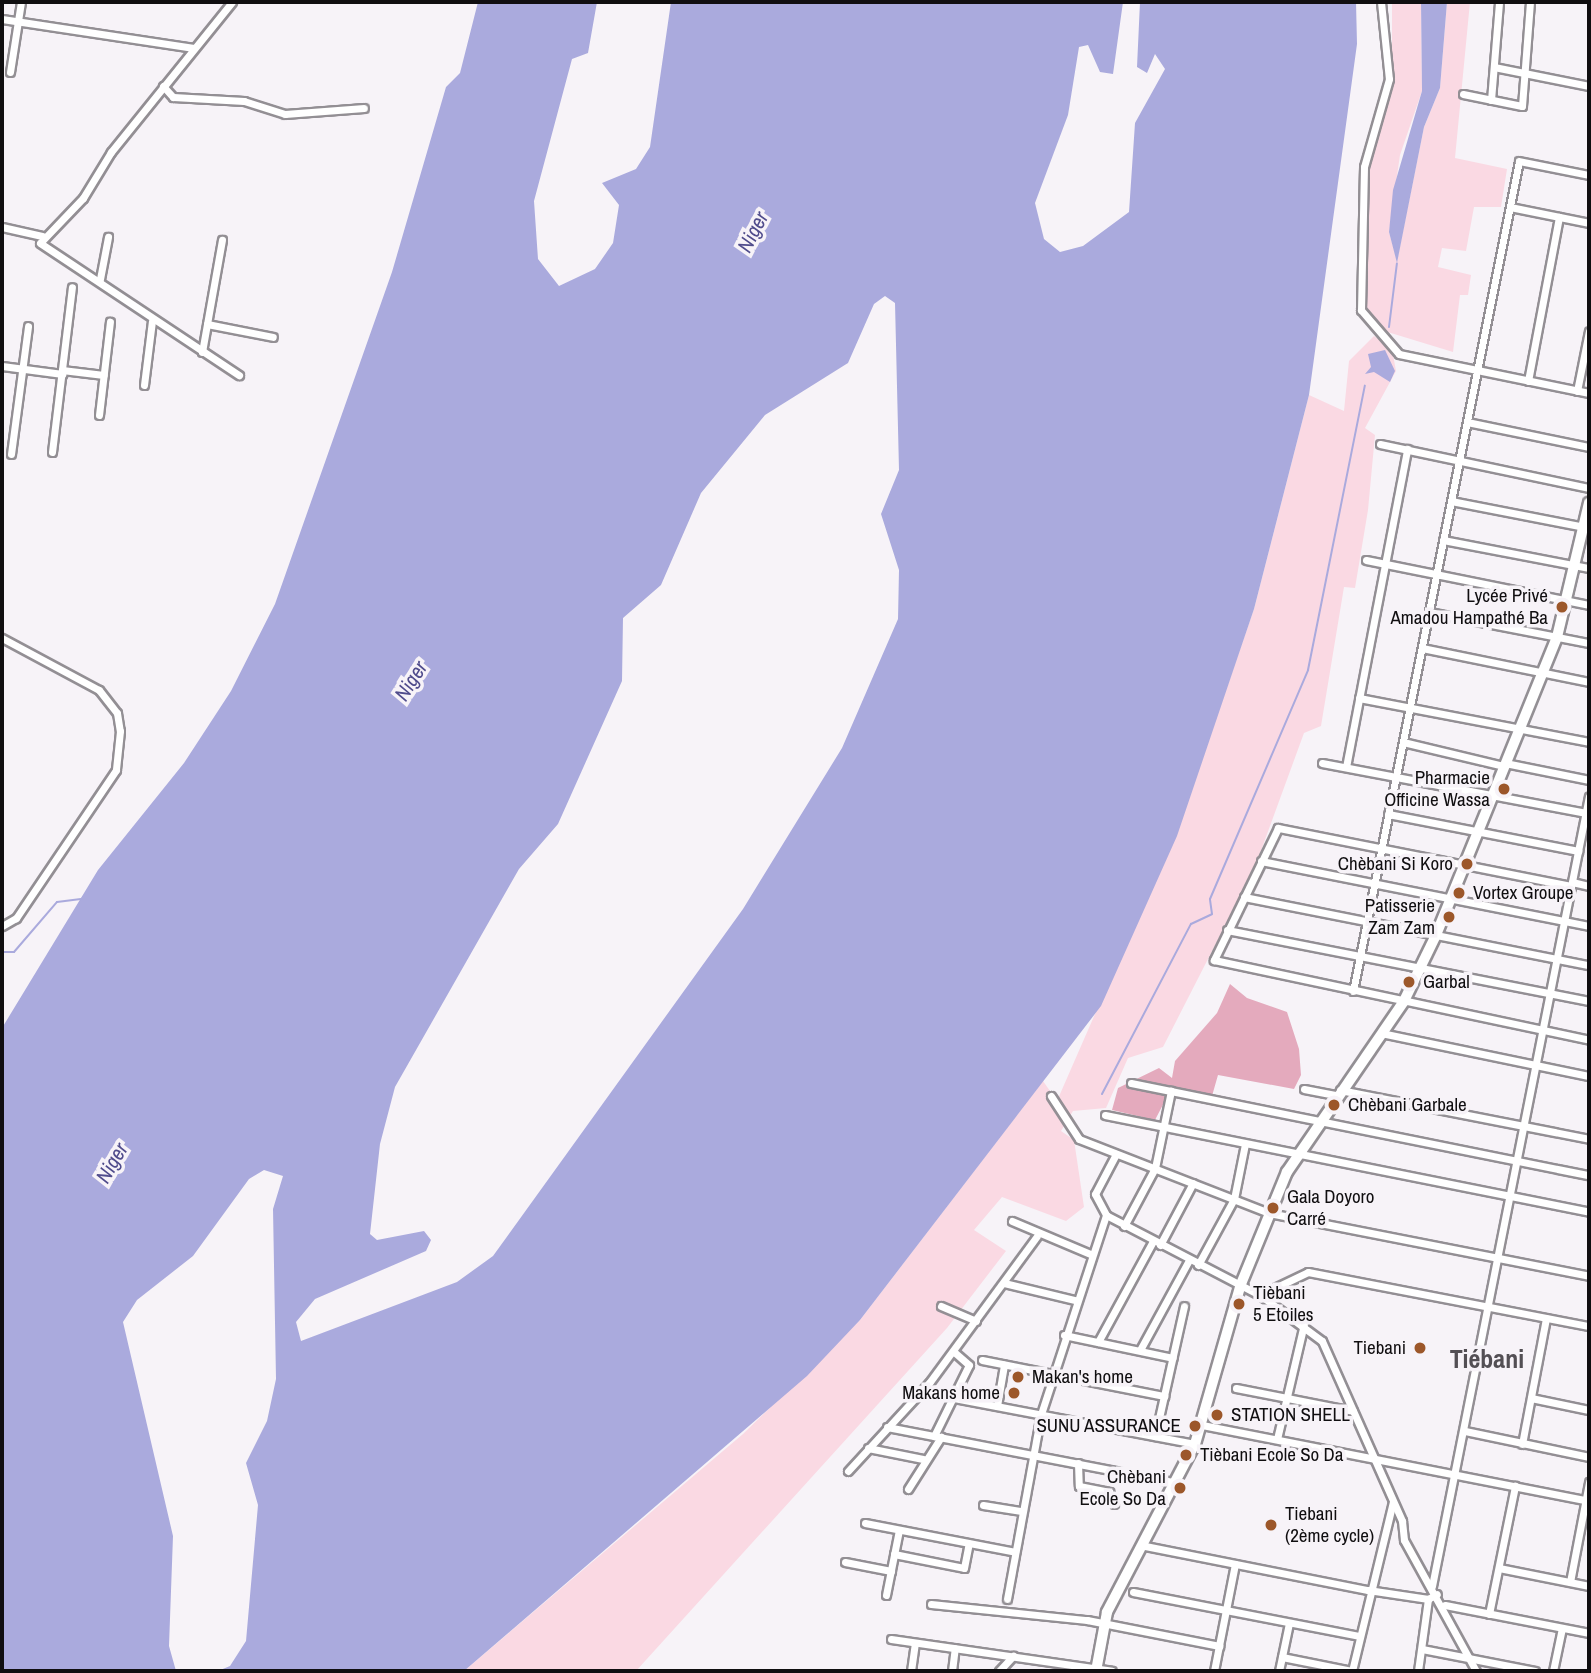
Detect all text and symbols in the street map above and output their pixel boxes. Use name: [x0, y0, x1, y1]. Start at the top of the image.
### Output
water label: Niger: [732, 208, 774, 256]
place label: Lycée Privé Amadou Hampathé Ba: [1390, 585, 1548, 629]
marker: Lycée Privé Amadou Hampathé Ba: [1554, 599, 1570, 615]
water label: Niger: [389, 656, 433, 706]
place label: Pharmacie Officine Wassa: [1384, 767, 1490, 811]
marker: Pharmacie Officine Wassa: [1496, 781, 1512, 797]
place label: Chèbani Si Koro: [1338, 853, 1453, 875]
marker: Chèbani Si Koro: [1459, 856, 1475, 872]
place label: Vortex Groupe: [1473, 882, 1573, 904]
marker: Vortex Groupe: [1451, 885, 1467, 901]
place label: Patisserie Zam Zam: [1365, 895, 1435, 939]
marker: Patisserie Zam Zam: [1441, 909, 1457, 925]
place label: Garbal: [1423, 971, 1470, 993]
marker: Garbal: [1401, 974, 1417, 990]
place label: Chèbani Garbale: [1348, 1094, 1467, 1116]
marker: Chèbani Garbale: [1326, 1097, 1342, 1113]
water label: Niger: [91, 1138, 133, 1188]
place label: Gala Doyoro Carré: [1287, 1186, 1374, 1230]
marker: Gala Doyoro Carré: [1265, 1200, 1281, 1216]
place label: Tièbani 5 Etoiles: [1253, 1282, 1314, 1326]
marker: Tièbani 5 Etoiles: [1231, 1296, 1247, 1312]
place label: Tiebani: [1354, 1337, 1406, 1359]
marker: Tiebani: [1412, 1340, 1428, 1356]
district label: Tiébani: [1450, 1343, 1524, 1375]
place label: Makan's home: [1032, 1366, 1133, 1388]
marker: Makan's home: [1010, 1369, 1026, 1385]
place label: Makans home: [902, 1382, 1000, 1404]
marker: Makans home: [1006, 1385, 1022, 1401]
place label: STATION SHELL: [1231, 1404, 1350, 1426]
marker: STATION SHELL: [1209, 1407, 1225, 1423]
place label: SUNU ASSURANCE: [1036, 1415, 1181, 1437]
marker: SUNU ASSURANCE: [1187, 1418, 1203, 1434]
place label: Tièbani Ecole So Da: [1200, 1444, 1343, 1466]
marker: Tièbani Ecole So Da: [1178, 1447, 1194, 1463]
place label: Chèbani Ecole So Da: [1079, 1466, 1166, 1510]
marker: Chèbani Ecole So Da: [1172, 1480, 1188, 1496]
place label: Tiebani (2ème cycle): [1285, 1503, 1374, 1547]
marker: Tiebani (2ème cycle): [1263, 1517, 1279, 1533]

